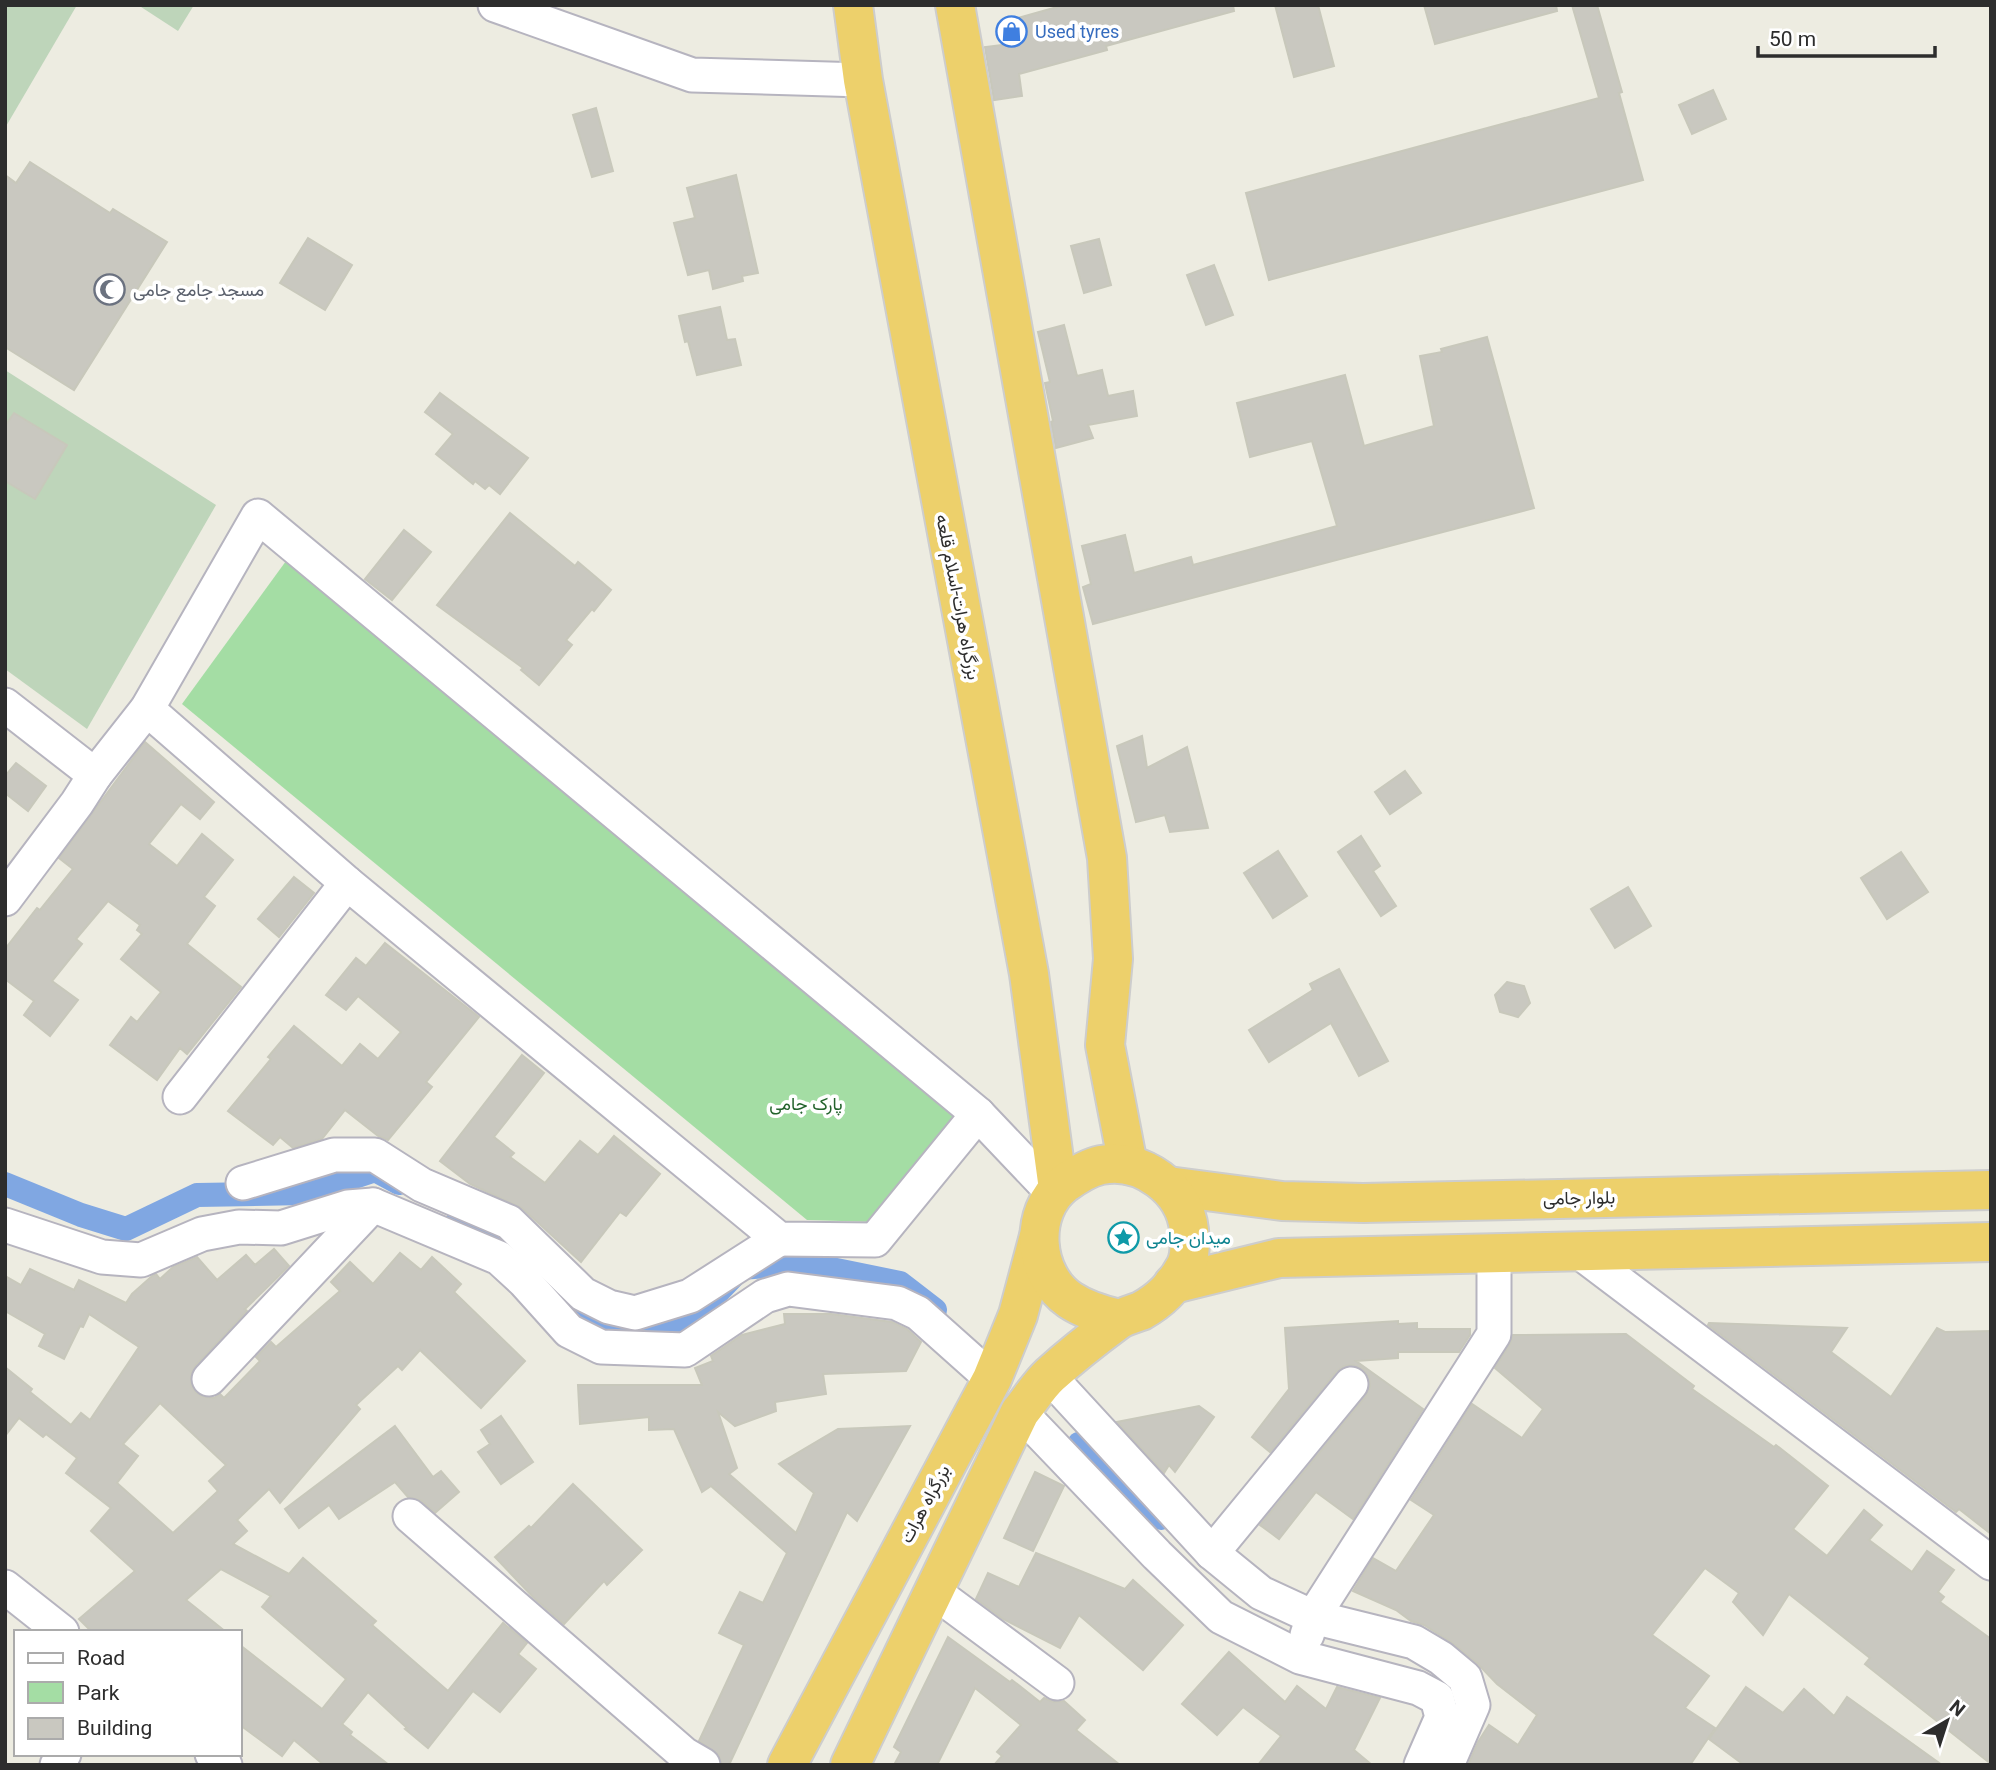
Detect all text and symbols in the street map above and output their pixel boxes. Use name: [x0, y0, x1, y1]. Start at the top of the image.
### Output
scale bar: [1758, 14, 1935, 58]
shop icon: Used tyres: [995, 15, 1029, 49]
place label: Used tyres: [1035, 21, 1119, 42]
text: 50 m: [1769, 27, 1816, 51]
mosque icon: مسجد جامع جامی: [93, 273, 127, 307]
place label: مسجد جامع جامی: [133, 279, 264, 302]
street label: بزرگراه هرات-اسلام قلعه: [930, 512, 985, 682]
park label: پارک جامی: [769, 1093, 843, 1116]
street label: بلوار جامی: [1543, 1186, 1615, 1210]
place icon: میدان جامی: [1106, 1221, 1140, 1255]
place label: میدان جامی: [1146, 1227, 1231, 1249]
street label: بزرگراه هرات: [895, 1461, 955, 1547]
legend: [14, 1630, 242, 1756]
text: Road: [77, 1646, 125, 1670]
text: Park: [77, 1681, 120, 1705]
north arrow: [1912, 1686, 1982, 1756]
text: N: [1945, 1695, 1970, 1721]
text: Building: [77, 1716, 152, 1740]

